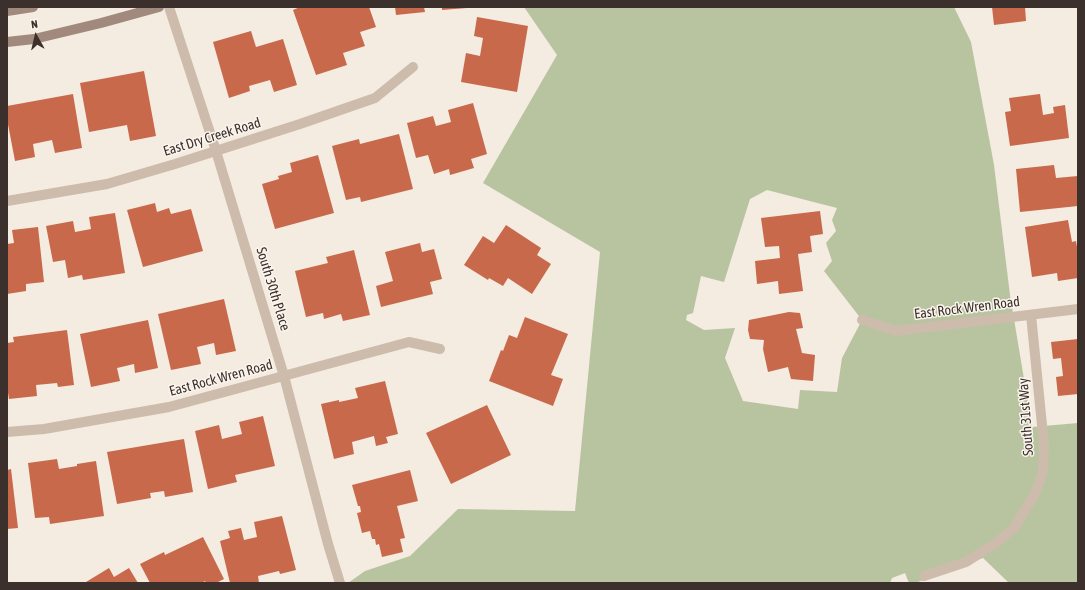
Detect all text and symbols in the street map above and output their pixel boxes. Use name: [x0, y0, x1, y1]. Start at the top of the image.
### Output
north arrow: [16, 16, 56, 56]
text: N: [30, 18, 38, 31]
street label: East Dry Creek Road: [161, 114, 263, 160]
street label: South 30th Place: [252, 245, 294, 333]
street label: East Rock Wren Road: [913, 293, 1021, 323]
street label: East Rock Wren Road: [167, 356, 275, 400]
street label: South 31st Way: [1015, 377, 1037, 457]

